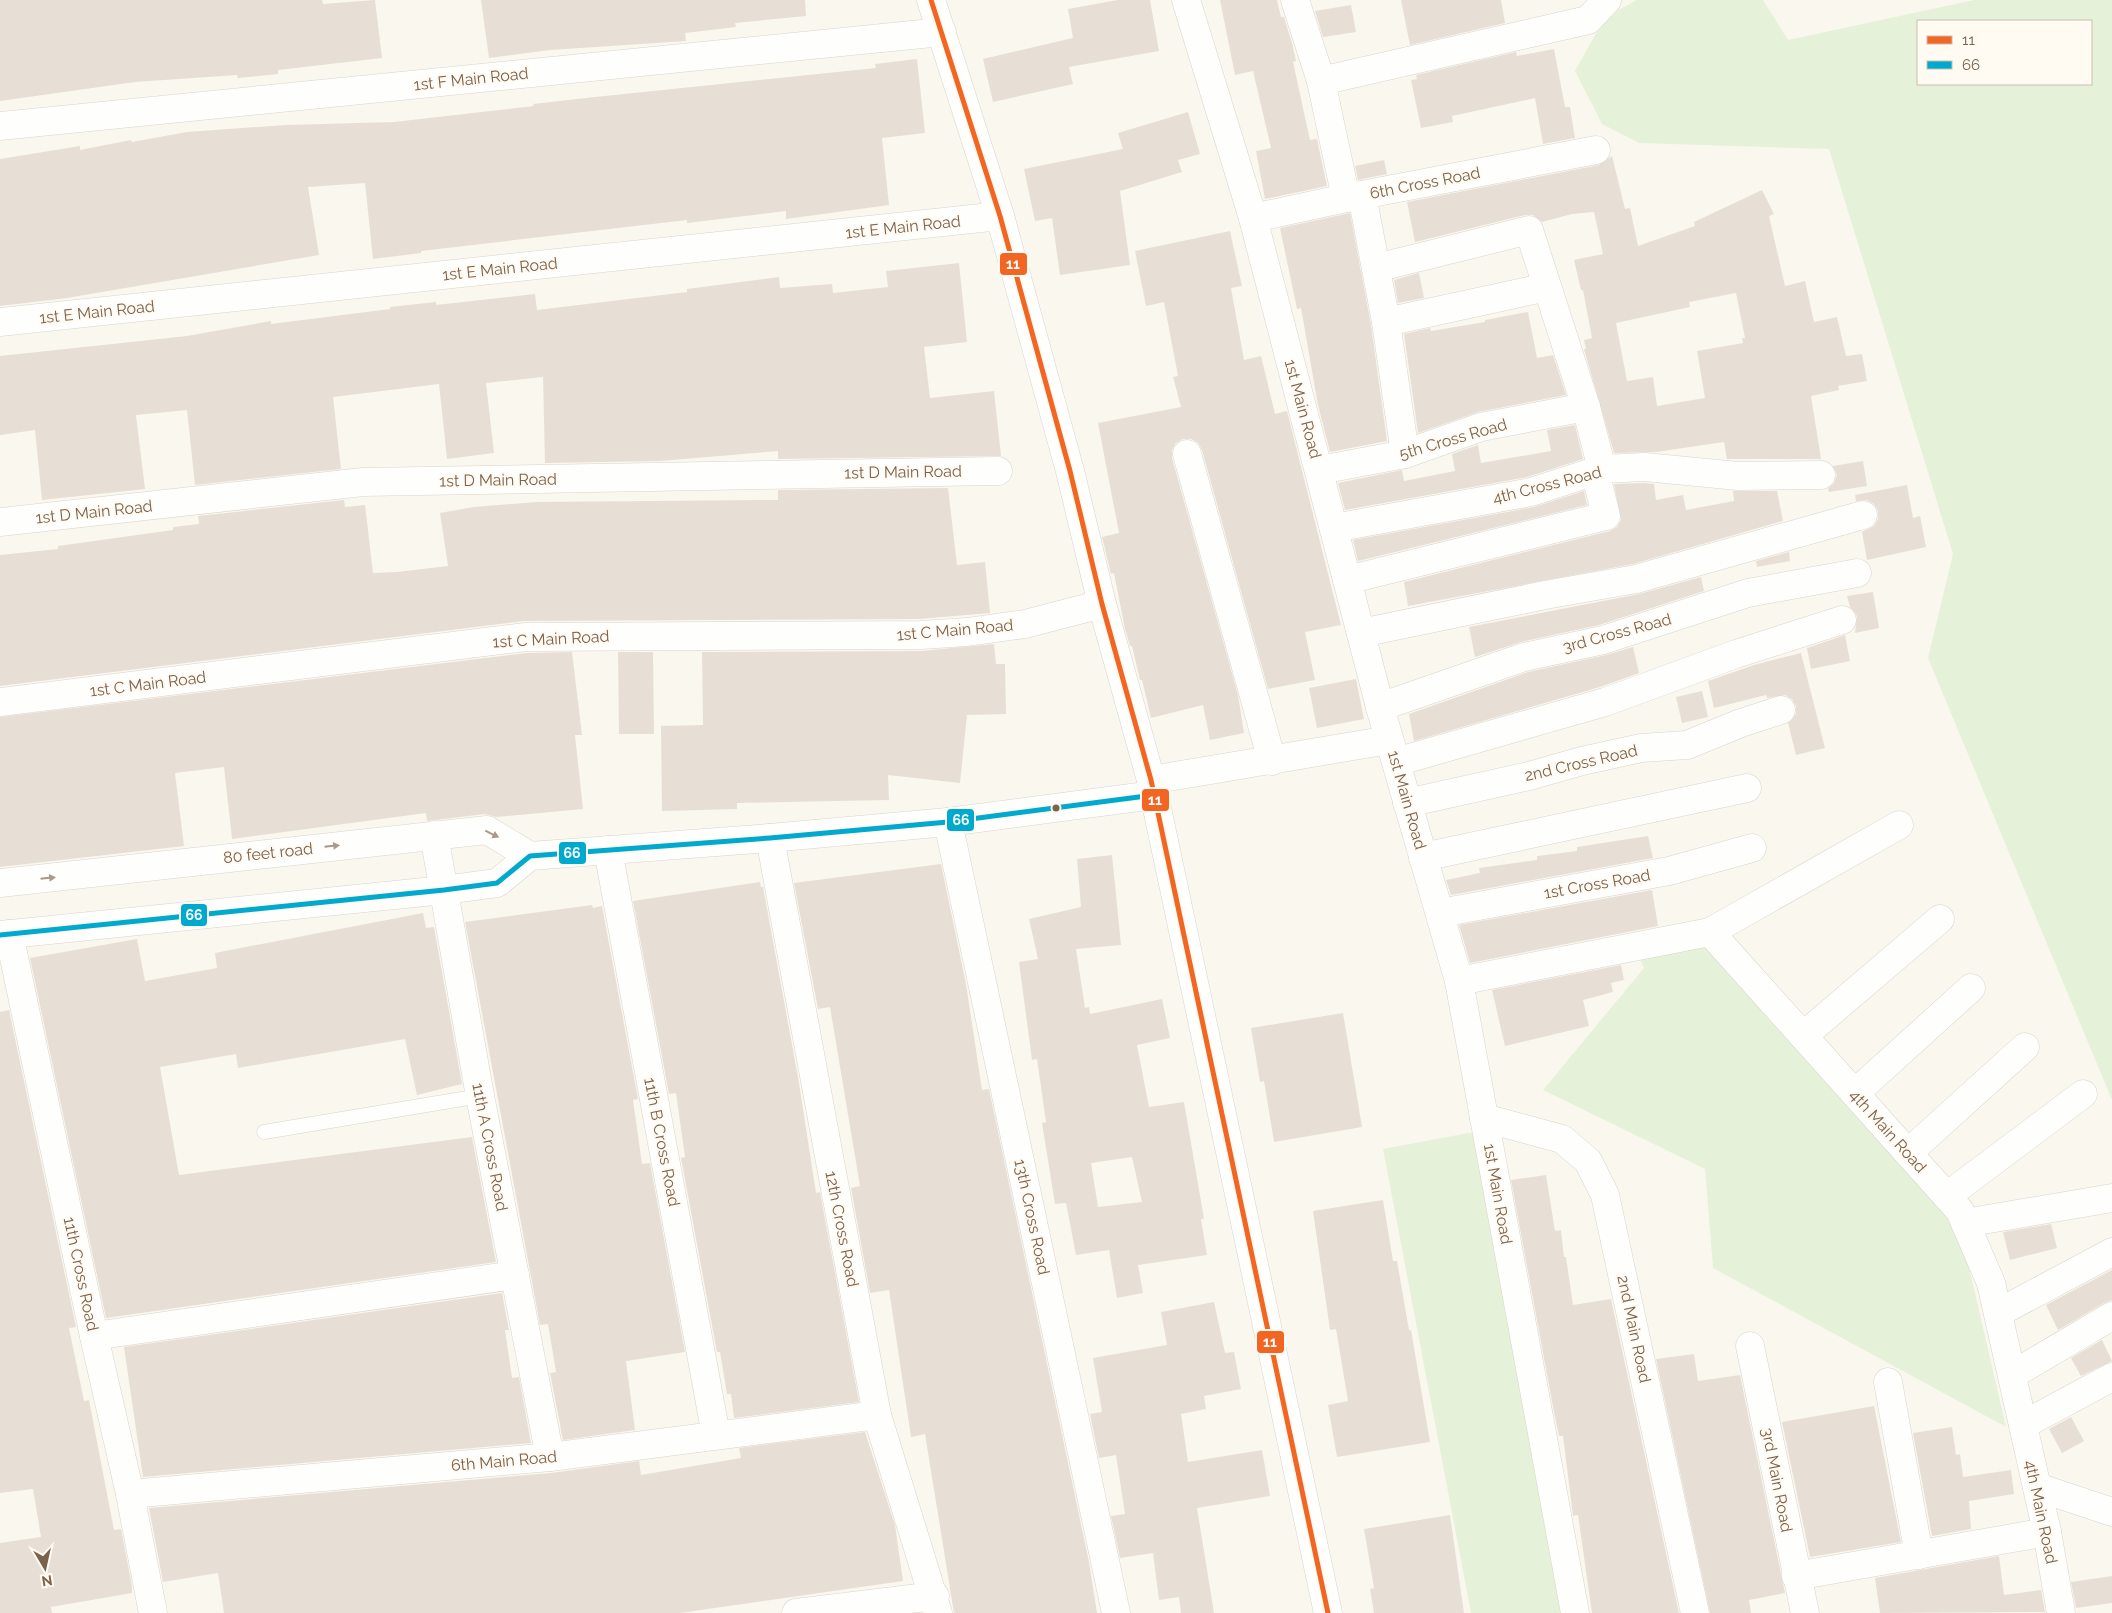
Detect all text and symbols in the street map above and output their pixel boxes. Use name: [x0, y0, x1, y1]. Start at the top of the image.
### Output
legend: [1917, 20, 2092, 85]
text: 11: [1962, 31, 1975, 49]
text: 66: [1962, 56, 1980, 74]
street label: 1st F Main Road: [413, 64, 529, 94]
street label: 6th Cross Road: [1368, 163, 1482, 203]
street label: 1st E Main Road: [844, 211, 962, 242]
line badge: 11: [999, 252, 1028, 276]
street label: 1st E Main Road: [441, 253, 559, 284]
text: 11: [1006, 256, 1020, 272]
street label: 1st E Main Road: [38, 296, 156, 327]
street label: 1st Main Road: [1281, 357, 1325, 461]
street label: 5th Cross Road: [1397, 415, 1509, 463]
street label: 1st D Main Road: [844, 461, 962, 483]
street label: 4th Cross Road: [1491, 462, 1603, 508]
street label: 1st D Main Road: [439, 469, 557, 491]
street label: 1st D Main Road: [35, 496, 153, 528]
street label: 3rd Cross Road: [1561, 609, 1673, 657]
street label: 1st C Main Road: [896, 615, 1014, 645]
street label: 1st C Main Road: [492, 626, 610, 652]
street label: 1st C Main Road: [89, 667, 207, 701]
street label: 2nd Cross Road: [1523, 741, 1639, 785]
street label: 1st Main Road: [1384, 748, 1430, 852]
line badge: 11: [1141, 788, 1170, 812]
text: 11: [1148, 792, 1162, 808]
unlabelled marker: [1051, 803, 1061, 813]
line badge: 66: [946, 808, 975, 832]
text: 66: [953, 812, 970, 828]
one-way arrow: [485, 829, 500, 838]
street label: 80 feet road: [222, 839, 314, 867]
line badge: 66: [558, 841, 587, 865]
one-way arrow: [324, 842, 340, 850]
text: 66: [564, 845, 581, 861]
street label: 1st Cross Road: [1542, 865, 1652, 903]
one-way arrow: [41, 874, 57, 882]
line badge: 66: [180, 903, 208, 927]
text: 66: [186, 907, 203, 923]
street label: 11th B Cross Road: [640, 1076, 684, 1208]
street label: 11th A Cross Road: [468, 1081, 512, 1213]
street label: 4th Main Road: [1846, 1085, 1930, 1177]
street label: 1st Main Road: [1480, 1142, 1516, 1246]
street label: 13th Cross Road: [1010, 1157, 1054, 1277]
street label: 12th Cross Road: [821, 1169, 863, 1289]
street label: 11th Cross Road: [60, 1215, 102, 1333]
street label: 2nd Main Road: [1613, 1273, 1655, 1385]
line badge: 11: [1256, 1330, 1285, 1354]
text: 11: [1263, 1334, 1277, 1350]
street label: 3rd Main Road: [1758, 1426, 1796, 1534]
street label: 6th Main Road: [450, 1447, 558, 1475]
street label: 4th Main Road: [2021, 1458, 2061, 1566]
north arrow: [20, 1543, 70, 1593]
text: N: [41, 1572, 54, 1590]

